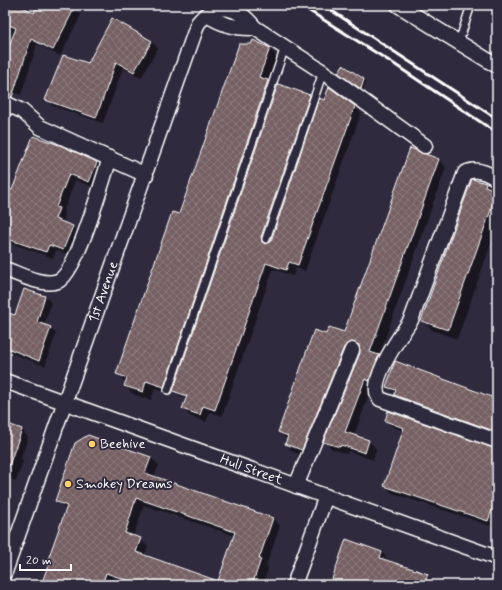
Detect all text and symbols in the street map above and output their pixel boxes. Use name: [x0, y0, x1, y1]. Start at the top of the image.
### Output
street label: 1st Avenue: [84, 259, 123, 325]
place label: Beehive: [100, 435, 145, 453]
marker: Beehive: [87, 439, 97, 449]
street label: Hull Street: [218, 450, 286, 490]
place label: Smokey Dreams: [76, 475, 173, 493]
marker: Smokey Dreams: [63, 479, 73, 489]
scale bar: [20, 546, 71, 572]
text: 20 m: [26, 553, 52, 569]

